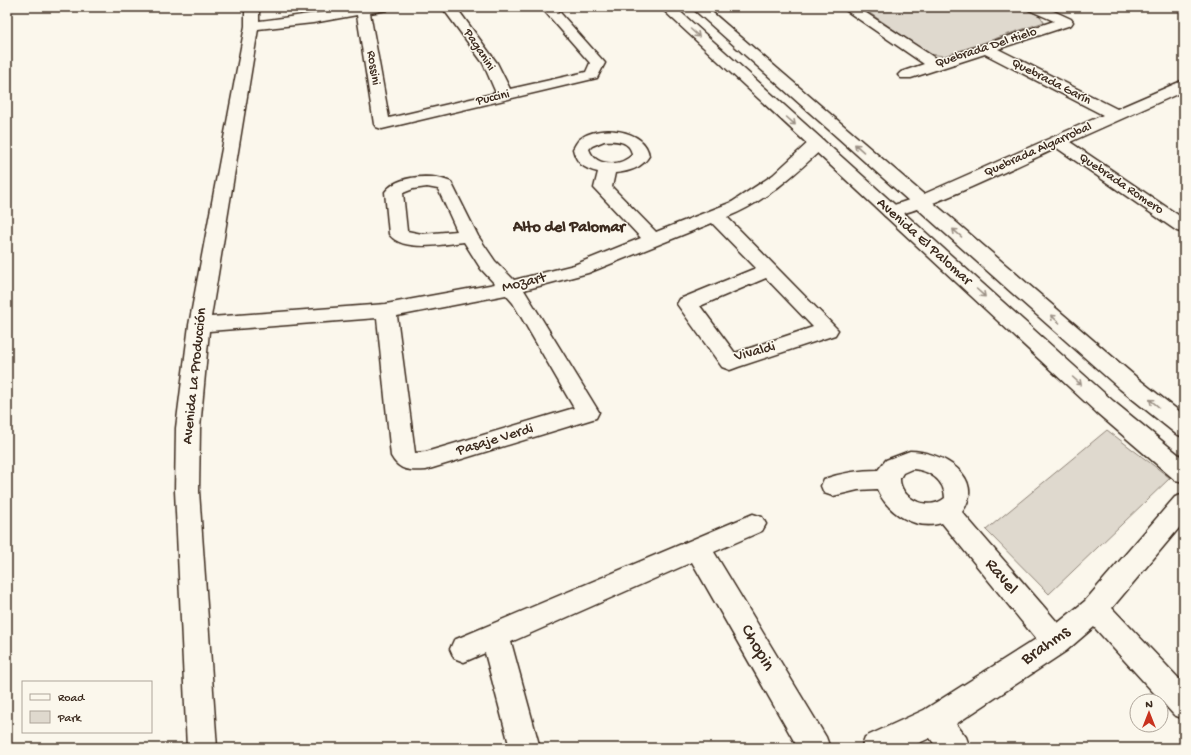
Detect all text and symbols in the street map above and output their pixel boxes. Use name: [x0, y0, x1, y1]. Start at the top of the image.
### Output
street label: Quebrada Del Hielo: [933, 24, 1039, 71]
street label: Paganini: [459, 25, 498, 74]
one-way arrow: [690, 29, 701, 38]
street label: Rossini: [363, 50, 383, 87]
street label: Quebrada Garín: [1009, 56, 1094, 109]
street label: Puccini: [474, 87, 511, 109]
one-way arrow: [786, 116, 796, 125]
street label: Quebrada Algarrobal: [982, 119, 1094, 180]
one-way arrow: [854, 143, 865, 152]
street label: Quebrada Romero: [1076, 150, 1166, 218]
street label: Avenida El Palomar: [872, 194, 977, 291]
district label: Alto del Palomar: [512, 219, 627, 238]
one-way arrow: [952, 229, 962, 238]
street label: Mozart: [500, 268, 550, 297]
one-way arrow: [975, 289, 986, 298]
street label: Avenida La Producción: [179, 307, 211, 445]
one-way arrow: [1050, 314, 1060, 323]
street label: Vivaldi: [731, 338, 778, 366]
one-way arrow: [1072, 376, 1082, 386]
one-way arrow: [1148, 399, 1159, 408]
street label: Pasaje Verdi: [453, 420, 536, 461]
street label: Ravel: [980, 555, 1022, 599]
street label: Chopin: [735, 621, 779, 675]
street label: Brahms: [1017, 621, 1076, 671]
legend: [22, 681, 152, 733]
text: Road: [58, 692, 85, 706]
north arrow: [1129, 693, 1169, 733]
text: N: [1145, 699, 1153, 711]
text: Park: [57, 712, 83, 726]

